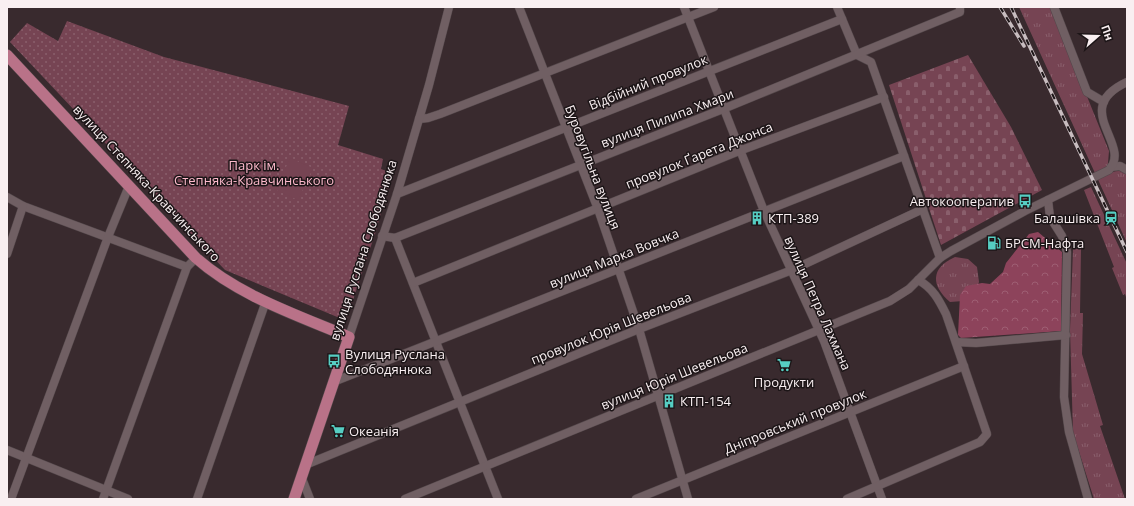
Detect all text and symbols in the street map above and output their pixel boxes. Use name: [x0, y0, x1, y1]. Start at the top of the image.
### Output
north arrow: [1078, 16, 1118, 56]
text: Пн: [1098, 23, 1118, 42]
street label: Відбійний провулок: [586, 50, 710, 114]
street label: вулиця Пилипа Хмари: [598, 84, 736, 152]
street label: вулиця Степняка-Кравчинського: [69, 101, 225, 265]
street label: Буровугільна вулиця: [561, 102, 625, 232]
street label: провулок Ґарета Джонса: [623, 117, 775, 193]
park label: Парк ім. Степняка-Кравчинського: [174, 156, 334, 189]
street label: вулиця Руслана Слободянюка: [325, 157, 401, 343]
place label: Автокооператив: [910, 192, 1014, 210]
bus stop icon: Автокооператив: [1017, 193, 1033, 209]
place label: КТП-389: [768, 209, 819, 227]
place label: Балашівка: [1034, 209, 1100, 227]
building icon: КТП-389: [749, 210, 765, 226]
station icon: Балашівка: [1103, 210, 1119, 226]
street label: вулиця Марка Вовчка: [547, 224, 681, 292]
street label: вулиця Петра Лахмана: [780, 233, 856, 373]
place label: БРСМ-Нафта: [1005, 234, 1084, 252]
fuel station icon: БРСМ-Нафта: [986, 235, 1002, 251]
street label: провулок Юрія Шевельова: [528, 287, 694, 369]
street label: вулиця Юрія Шевельова: [598, 338, 750, 414]
place label: Вулиця Руслана Слободянюка: [345, 345, 445, 378]
bus stop icon: Вулиця Руслана Слободянюка: [326, 353, 342, 369]
supermarket icon: Продукти: [776, 357, 792, 373]
place label: Продукти: [754, 373, 814, 391]
street label: Дніпровський провулок: [721, 384, 869, 458]
place label: КТП-154: [680, 392, 732, 410]
building icon: КТП-154: [661, 393, 677, 409]
place label: Океанія: [349, 422, 399, 440]
supermarket icon: Океанія: [330, 423, 346, 439]

